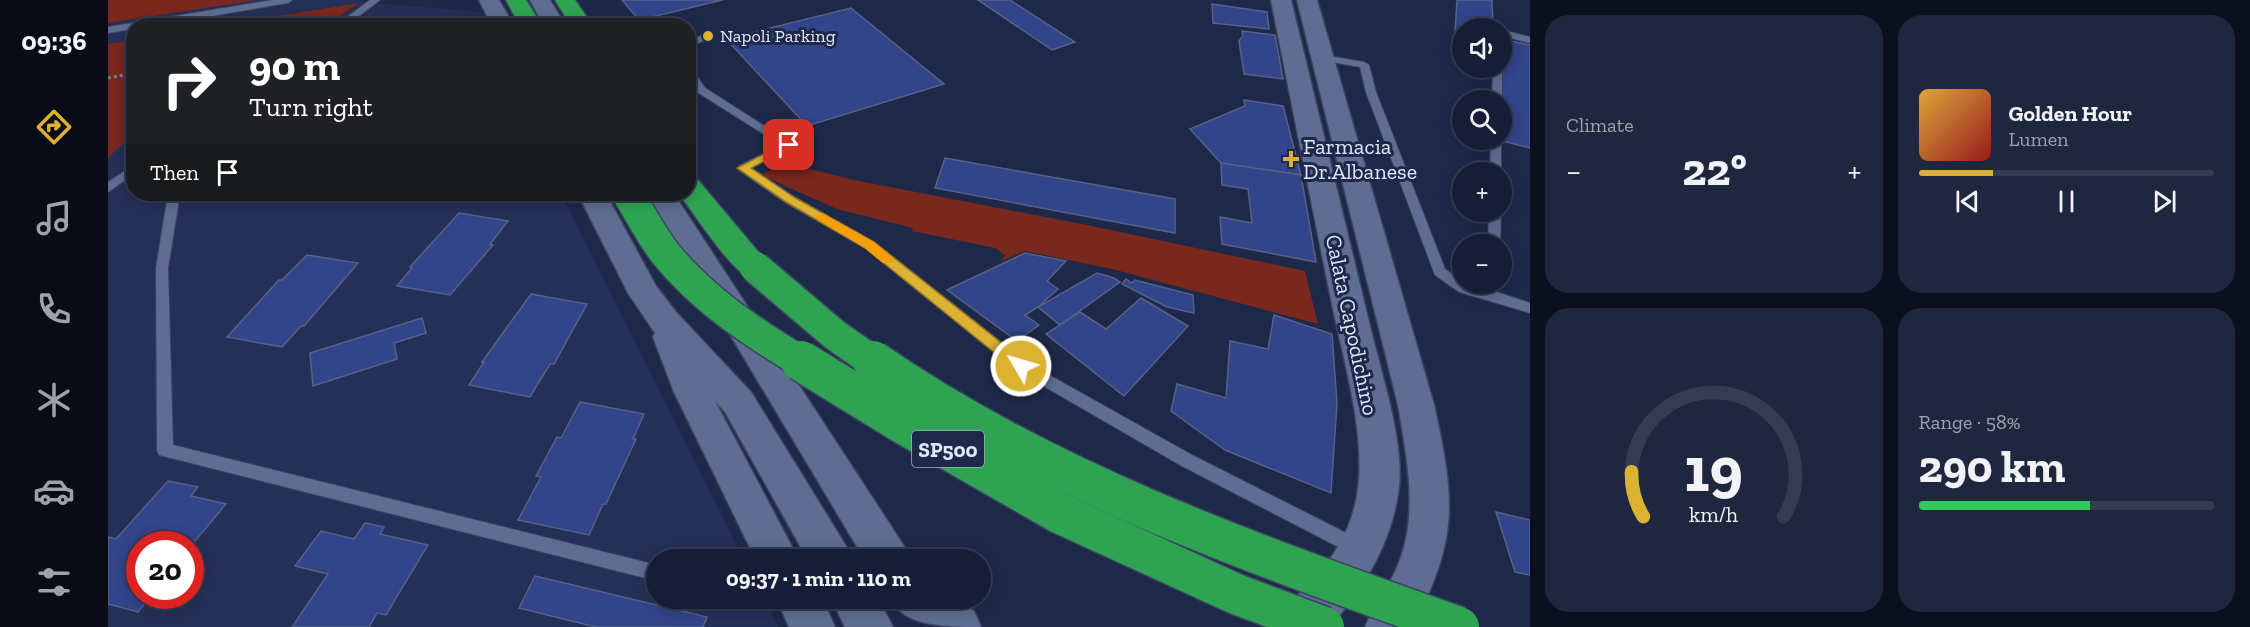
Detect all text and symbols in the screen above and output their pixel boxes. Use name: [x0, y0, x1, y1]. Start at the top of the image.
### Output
map controls: [1452, 18, 1512, 294]
button: sound: [1452, 18, 1512, 78]
text: 09:36: [21, 25, 87, 57]
place label: Napoli Parking: [720, 25, 836, 47]
marker: Napoli Parking: [701, 29, 715, 43]
text: 90 m: [249, 40, 340, 91]
icon: right: [150, 42, 228, 120]
button: search: [1452, 90, 1512, 150]
text: Turn right: [249, 91, 373, 123]
text: Golden Hour: [2009, 100, 2132, 127]
icon: directions: [33, 106, 75, 148]
text: Climate: [1566, 113, 1634, 137]
pin: [763, 119, 814, 170]
text: Lumen: [2009, 127, 2069, 151]
icon: arrive: [772, 128, 805, 161]
place label: Farmacia Dr.Albanese: [1303, 133, 1417, 185]
text: 22°: [1682, 143, 1747, 197]
text: −: [1566, 151, 1581, 190]
text: +: [1848, 151, 1862, 190]
marker: Farmacia Dr.Albanese: [1284, 152, 1298, 166]
icon: arrive: [211, 156, 244, 189]
text: Then: [150, 159, 199, 186]
button: +: [1452, 162, 1512, 222]
icon: previous: [1951, 185, 1984, 218]
icon: pause: [2050, 185, 2083, 218]
icon: next: [2148, 185, 2181, 218]
icon: music: [33, 197, 75, 239]
street label: Calata Capodichino: [1320, 232, 1384, 418]
button: −: [1452, 234, 1512, 294]
icon: phone: [33, 288, 75, 330]
position arrow: [989, 334, 1053, 398]
icon: climate: [33, 379, 75, 421]
text: Range · 58%: [1919, 410, 2021, 434]
road number: SP500: [912, 431, 984, 467]
text: 19: [1684, 432, 1743, 507]
text: 290 km: [1919, 440, 2065, 494]
icon: car: [33, 470, 75, 512]
text: km/h: [1689, 502, 1738, 527]
speed limit sign: 20: [126, 531, 204, 609]
icon: filters: [33, 561, 75, 603]
text: 09:37 · 1 min · 110 m: [726, 565, 911, 592]

